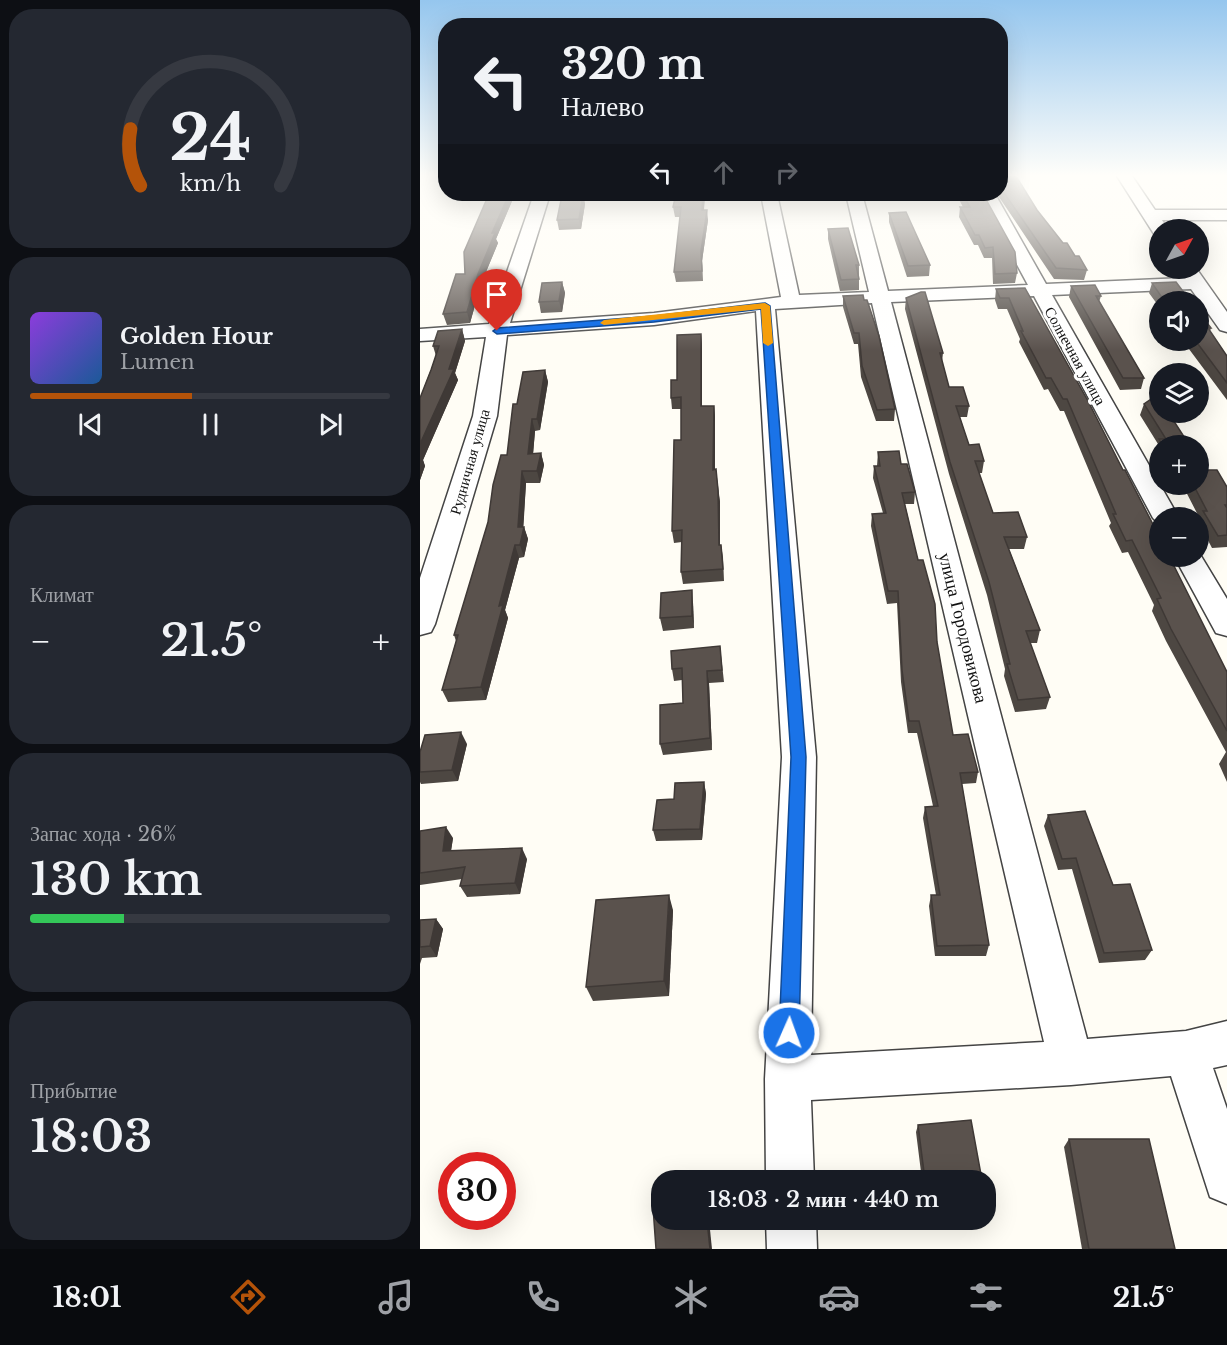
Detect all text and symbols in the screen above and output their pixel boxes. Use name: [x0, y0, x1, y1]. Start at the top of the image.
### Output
text: 320 m: [561, 38, 704, 90]
icon: left: [462, 42, 540, 120]
text: Налево: [561, 90, 644, 123]
text: 24: [169, 99, 251, 177]
icon: left: [644, 156, 677, 189]
icon: ahead: [707, 156, 740, 189]
icon: right: [770, 156, 803, 189]
text: km/h: [180, 170, 241, 197]
north arrow: [1149, 219, 1209, 279]
map controls: [1149, 219, 1209, 567]
pin: [471, 269, 522, 331]
icon: arrive: [480, 278, 513, 311]
button: sound: [1149, 291, 1209, 351]
street label: Солнечная улица: [1041, 303, 1110, 409]
text: Golden Hour: [120, 323, 273, 350]
text: Lumen: [120, 350, 195, 374]
button: layers: [1149, 363, 1209, 423]
street label: Рудничная улица: [445, 407, 494, 517]
icon: previous: [74, 408, 107, 441]
icon: pause: [194, 408, 227, 441]
icon: next: [314, 408, 347, 441]
button: +: [1149, 435, 1209, 495]
button: −: [1149, 507, 1209, 567]
street label: улица Городовикова: [934, 550, 992, 706]
text: Климат: [30, 583, 94, 607]
text: 21.5°: [160, 612, 262, 668]
text: −: [30, 621, 51, 662]
text: +: [372, 621, 390, 662]
text: Запас хода · 26%: [30, 822, 176, 846]
text: 130 km: [30, 851, 202, 907]
position arrow: [757, 1001, 821, 1065]
text: Прибытие: [30, 1079, 117, 1103]
text: 18:03: [30, 1108, 152, 1164]
speed limit sign: 30: [438, 1152, 516, 1230]
text: 18:03 · 2 мин · 440 m: [708, 1186, 939, 1213]
icon: directions: [227, 1276, 269, 1318]
icon: music: [375, 1276, 417, 1318]
icon: phone: [522, 1276, 564, 1318]
icon: climate: [670, 1276, 712, 1318]
icon: car: [818, 1276, 860, 1318]
icon: filters: [965, 1276, 1007, 1318]
text: 18:01: [53, 1281, 122, 1314]
text: 21.5°: [1113, 1281, 1174, 1314]

